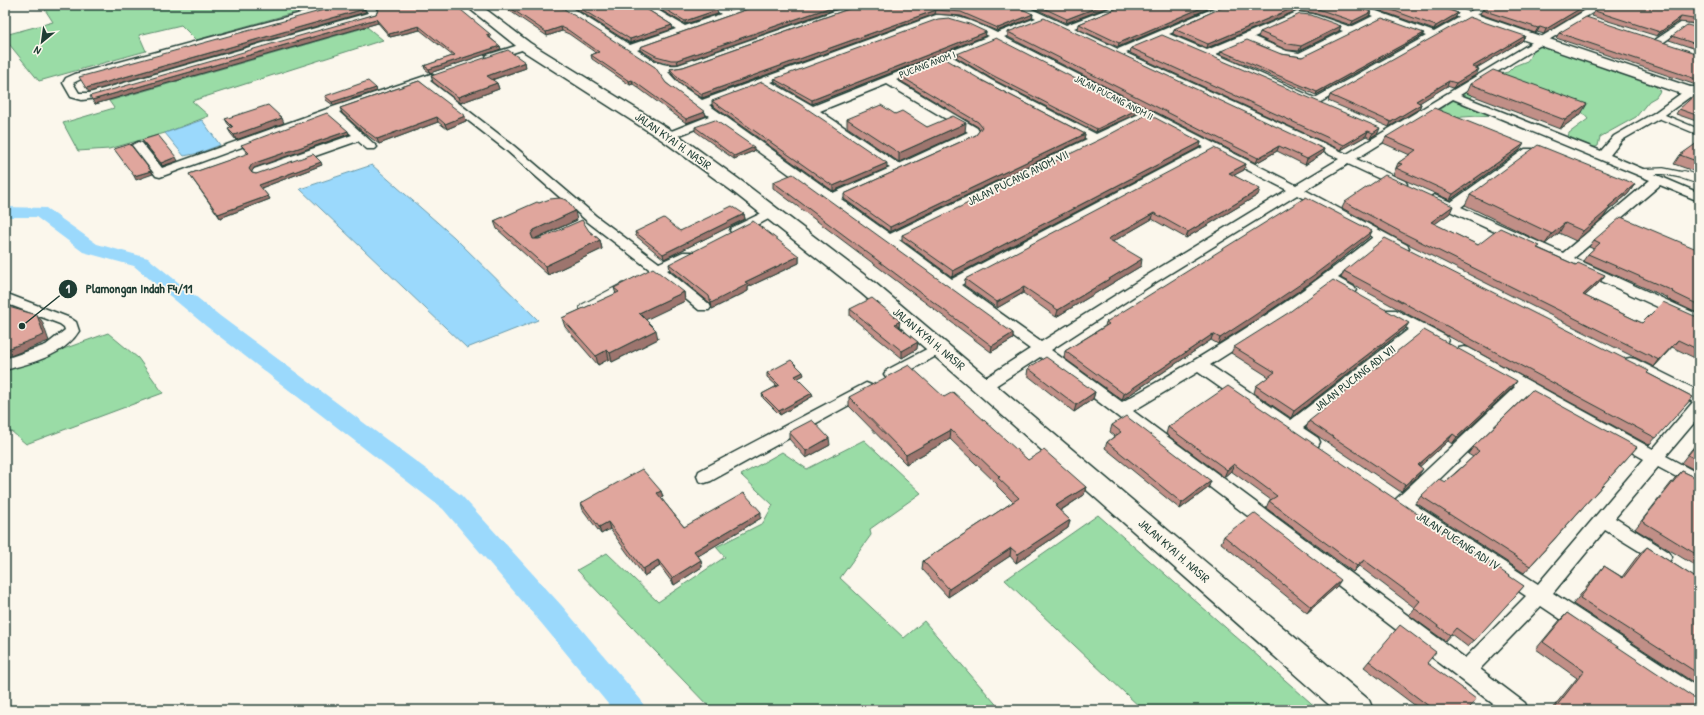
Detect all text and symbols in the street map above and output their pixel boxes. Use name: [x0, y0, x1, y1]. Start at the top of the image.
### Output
north arrow: [22, 22, 62, 62]
text: N: [31, 43, 43, 58]
street label: PUCANG ANOM I: [897, 48, 957, 81]
street label: JALAN PUCANG ANOM II: [1072, 72, 1155, 123]
street label: JALAN KYAI H. NASIR: [632, 108, 715, 174]
street label: JALAN PUCANG ANOM VII: [964, 146, 1071, 209]
callout: Plamongan Indah F4/11: [58, 276, 201, 301]
text: Plamongan Indah F4/11: [86, 279, 193, 298]
text: 1: [66, 280, 71, 297]
street label: JALAN KYAI H. NASIR: [889, 303, 970, 374]
street label: JALAN PUCANG ADI VII: [1310, 340, 1399, 415]
street label: JALAN PUCANG ADI IV: [1413, 507, 1503, 574]
street label: JALAN KYAI H. NASIR: [1135, 515, 1214, 587]

